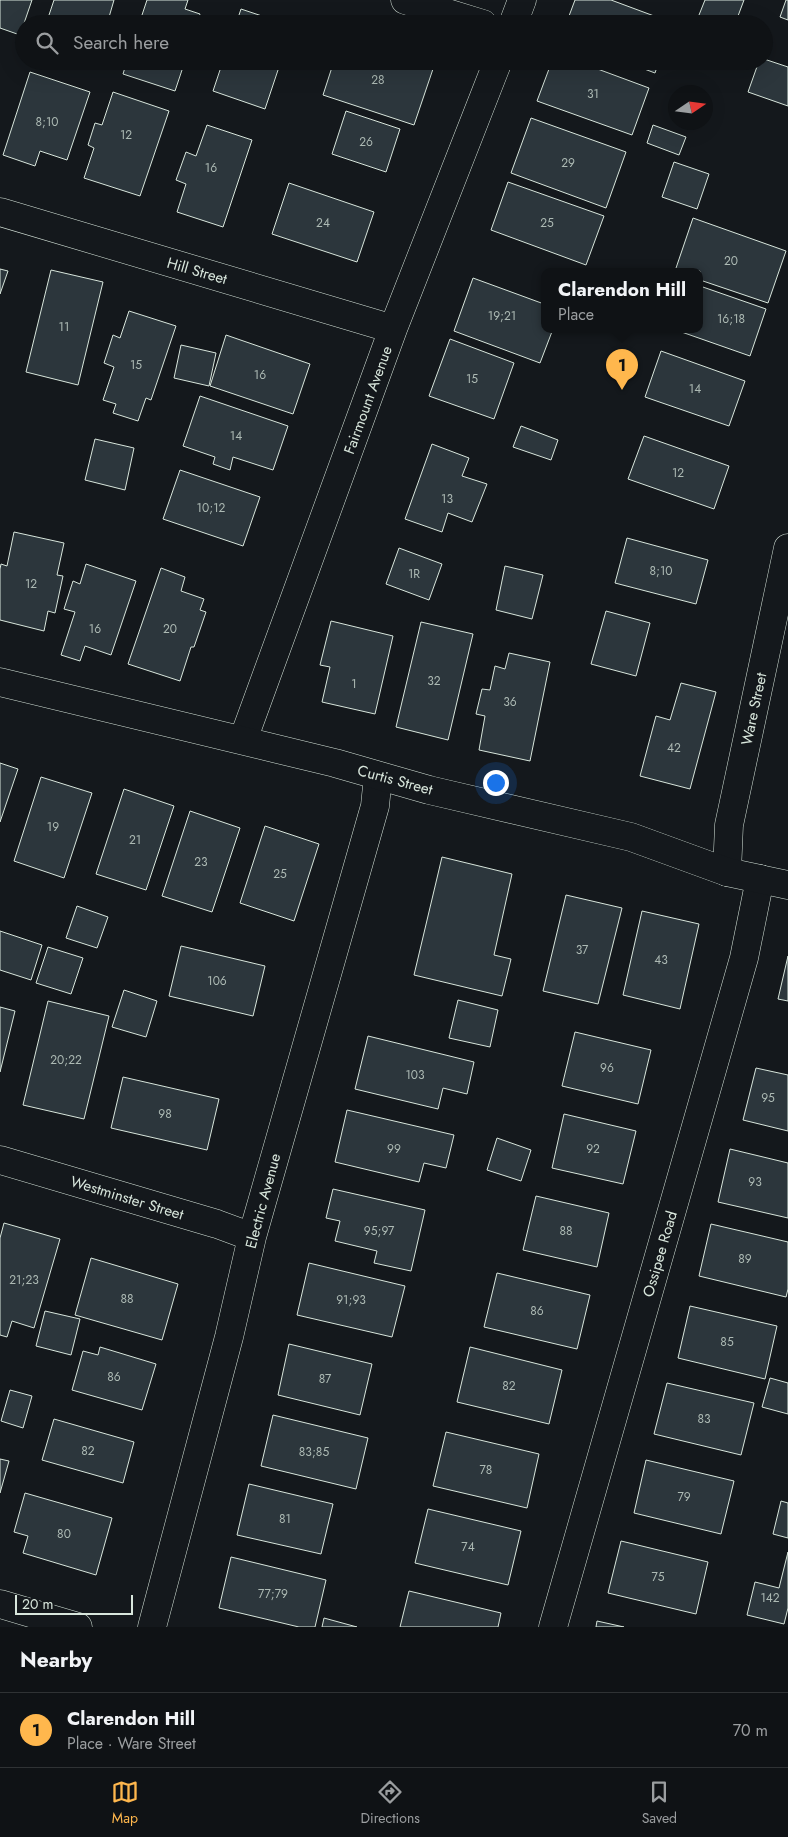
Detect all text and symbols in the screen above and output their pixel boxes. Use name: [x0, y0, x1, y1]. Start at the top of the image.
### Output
search box: [15, 15, 773, 70]
icon: search: [33, 29, 61, 57]
text: Search here: [73, 29, 169, 56]
house number: 28: [371, 71, 385, 89]
house number: 31: [587, 85, 599, 103]
north arrow: [668, 85, 713, 130]
house number: 8;10: [35, 113, 59, 131]
house number: 12: [120, 126, 132, 144]
house number: 26: [359, 133, 373, 151]
house number: 29: [561, 154, 575, 172]
house number: 16: [205, 159, 217, 177]
house number: 24: [316, 214, 330, 232]
house number: 25: [540, 214, 554, 232]
street label: Hill Street: [164, 252, 230, 290]
house number: 20: [724, 252, 738, 270]
popup: [541, 268, 703, 333]
text: Clarendon Hill: [558, 276, 686, 303]
text: Place: [558, 303, 594, 326]
house number: 19;21: [488, 307, 516, 325]
house number: 16;18: [717, 310, 745, 328]
house number: 11: [59, 318, 69, 336]
street label: Fairmount Avenue: [338, 343, 398, 457]
pin: 1: [606, 349, 638, 390]
house number: 15: [130, 356, 142, 374]
house number: 16: [254, 366, 266, 384]
house number: 15: [466, 370, 478, 388]
house number: 14: [689, 380, 701, 398]
house number: 14: [230, 427, 242, 445]
house number: 12: [672, 464, 684, 482]
house number: 13: [441, 490, 453, 508]
house number: 10;12: [197, 499, 226, 517]
house number: 8;10: [649, 562, 673, 580]
house number: 1R: [408, 565, 420, 583]
house number: 12: [25, 575, 37, 593]
house number: 16: [89, 620, 101, 638]
house number: 20: [163, 620, 177, 638]
street label: Ware Street: [736, 670, 772, 747]
house number: 32: [427, 672, 441, 690]
house number: 1: [351, 675, 357, 693]
house number: 36: [503, 693, 517, 711]
house number: 42: [667, 739, 681, 757]
street label: Curtis Street: [355, 759, 435, 801]
your location: [483, 770, 509, 796]
house number: 19: [47, 818, 59, 836]
house number: 21: [129, 831, 141, 849]
house number: 23: [194, 853, 208, 871]
house number: 25: [273, 865, 287, 883]
house number: 37: [576, 941, 589, 959]
house number: 43: [654, 951, 668, 969]
house number: 106: [207, 972, 227, 990]
house number: 20;22: [50, 1051, 82, 1069]
house number: 96: [600, 1059, 614, 1077]
house number: 103: [405, 1066, 425, 1084]
house number: 95: [761, 1089, 775, 1107]
house number: 98: [158, 1105, 172, 1123]
house number: 99: [387, 1140, 401, 1158]
house number: 92: [586, 1140, 600, 1158]
street label: Electric Avenue: [240, 1151, 286, 1251]
street label: Westminster Street: [68, 1170, 187, 1226]
house number: 93: [748, 1173, 762, 1191]
street label: Ossipee Road: [637, 1208, 683, 1300]
house number: 95;97: [364, 1222, 395, 1240]
house number: 88: [559, 1222, 573, 1240]
house number: 89: [738, 1250, 752, 1268]
house number: 21;23: [9, 1271, 39, 1289]
house number: 88: [120, 1290, 134, 1308]
house number: 91;93: [336, 1291, 366, 1309]
house number: 86: [530, 1302, 544, 1320]
house number: 85: [720, 1333, 734, 1351]
house number: 86: [107, 1368, 121, 1386]
house number: 87: [319, 1370, 332, 1388]
house number: 82: [502, 1377, 516, 1395]
house number: 83: [697, 1410, 711, 1428]
house number: 82: [81, 1442, 95, 1460]
house number: 83;85: [299, 1443, 329, 1461]
house number: 78: [480, 1461, 492, 1479]
house number: 79: [677, 1488, 691, 1506]
house number: 81: [279, 1510, 291, 1528]
house number: 80: [57, 1525, 71, 1543]
house number: 74: [461, 1538, 475, 1556]
house number: 75: [651, 1568, 665, 1586]
house number: 77;79: [258, 1585, 288, 1603]
house number: 142: [760, 1589, 780, 1607]
scale bar: [15, 1592, 132, 1615]
text: 20 m: [22, 1594, 54, 1614]
text: Nearby: [20, 1645, 92, 1675]
text: Clarendon Hill: [67, 1705, 195, 1732]
text: 1: [32, 1719, 40, 1742]
text: 70 m: [733, 1719, 768, 1742]
text: Place · Ware Street: [67, 1732, 196, 1755]
tab: Map: [111, 1778, 139, 1828]
tab: Directions: [361, 1778, 420, 1828]
tab: Saved: [642, 1778, 677, 1828]

